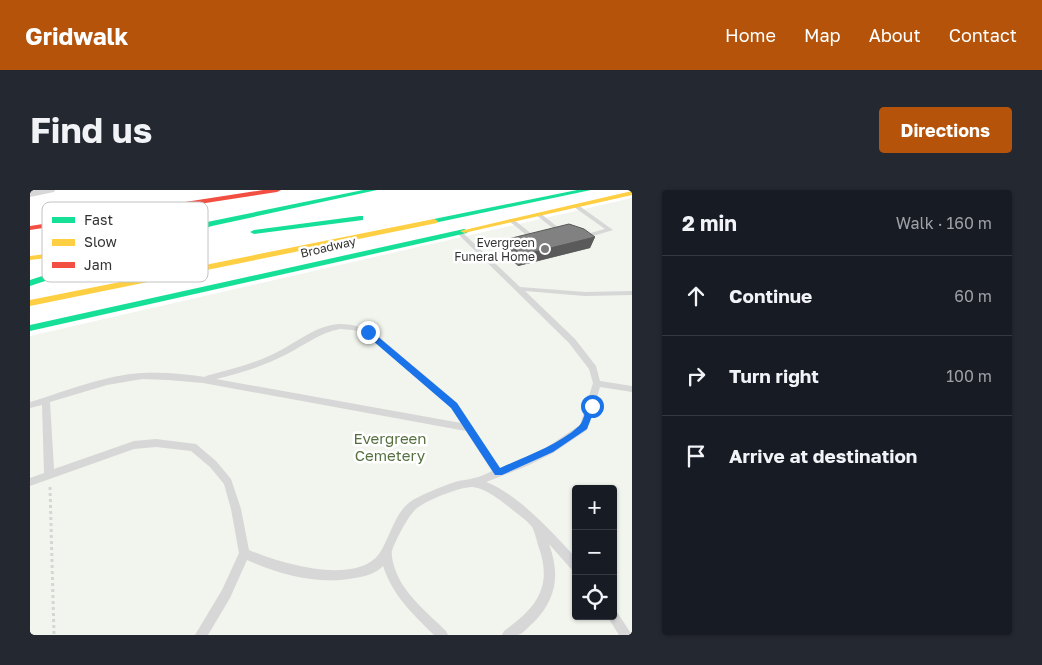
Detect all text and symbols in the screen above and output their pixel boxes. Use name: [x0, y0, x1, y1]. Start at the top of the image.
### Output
text: Gridwalk: [25, 21, 129, 50]
text: Home: [725, 24, 776, 46]
text: Map: [804, 24, 841, 46]
text: About: [869, 24, 921, 46]
text: Contact: [949, 24, 1017, 46]
button: Directions: [879, 107, 1012, 153]
text: Find us: [30, 109, 152, 151]
legend: [42, 202, 208, 282]
text: 2 min: [682, 210, 737, 236]
text: Fast: [84, 211, 113, 228]
text: Walk · 160 m: [896, 213, 992, 233]
text: Slow: [84, 233, 117, 250]
street label: Broadway: [299, 233, 358, 261]
place label: Evergreen Funeral Home: [454, 235, 535, 264]
marker: Evergreen Funeral Home: [539, 243, 551, 255]
text: Jam: [84, 256, 112, 273]
icon: ahead: [682, 282, 710, 310]
text: Continue: [729, 284, 812, 307]
text: 60 m: [954, 286, 992, 306]
route end: [357, 321, 380, 344]
icon: right: [682, 362, 710, 390]
text: Turn right: [729, 364, 819, 387]
text: 100 m: [946, 366, 992, 386]
route start: [581, 395, 604, 418]
park label: Evergreen Cemetery: [353, 429, 427, 464]
icon: arrive: [682, 442, 710, 470]
text: Arrive at destination: [729, 444, 917, 467]
map controls: [572, 485, 617, 620]
button: +: [572, 485, 617, 530]
button: −: [572, 530, 617, 575]
button: locate: [572, 575, 617, 620]

